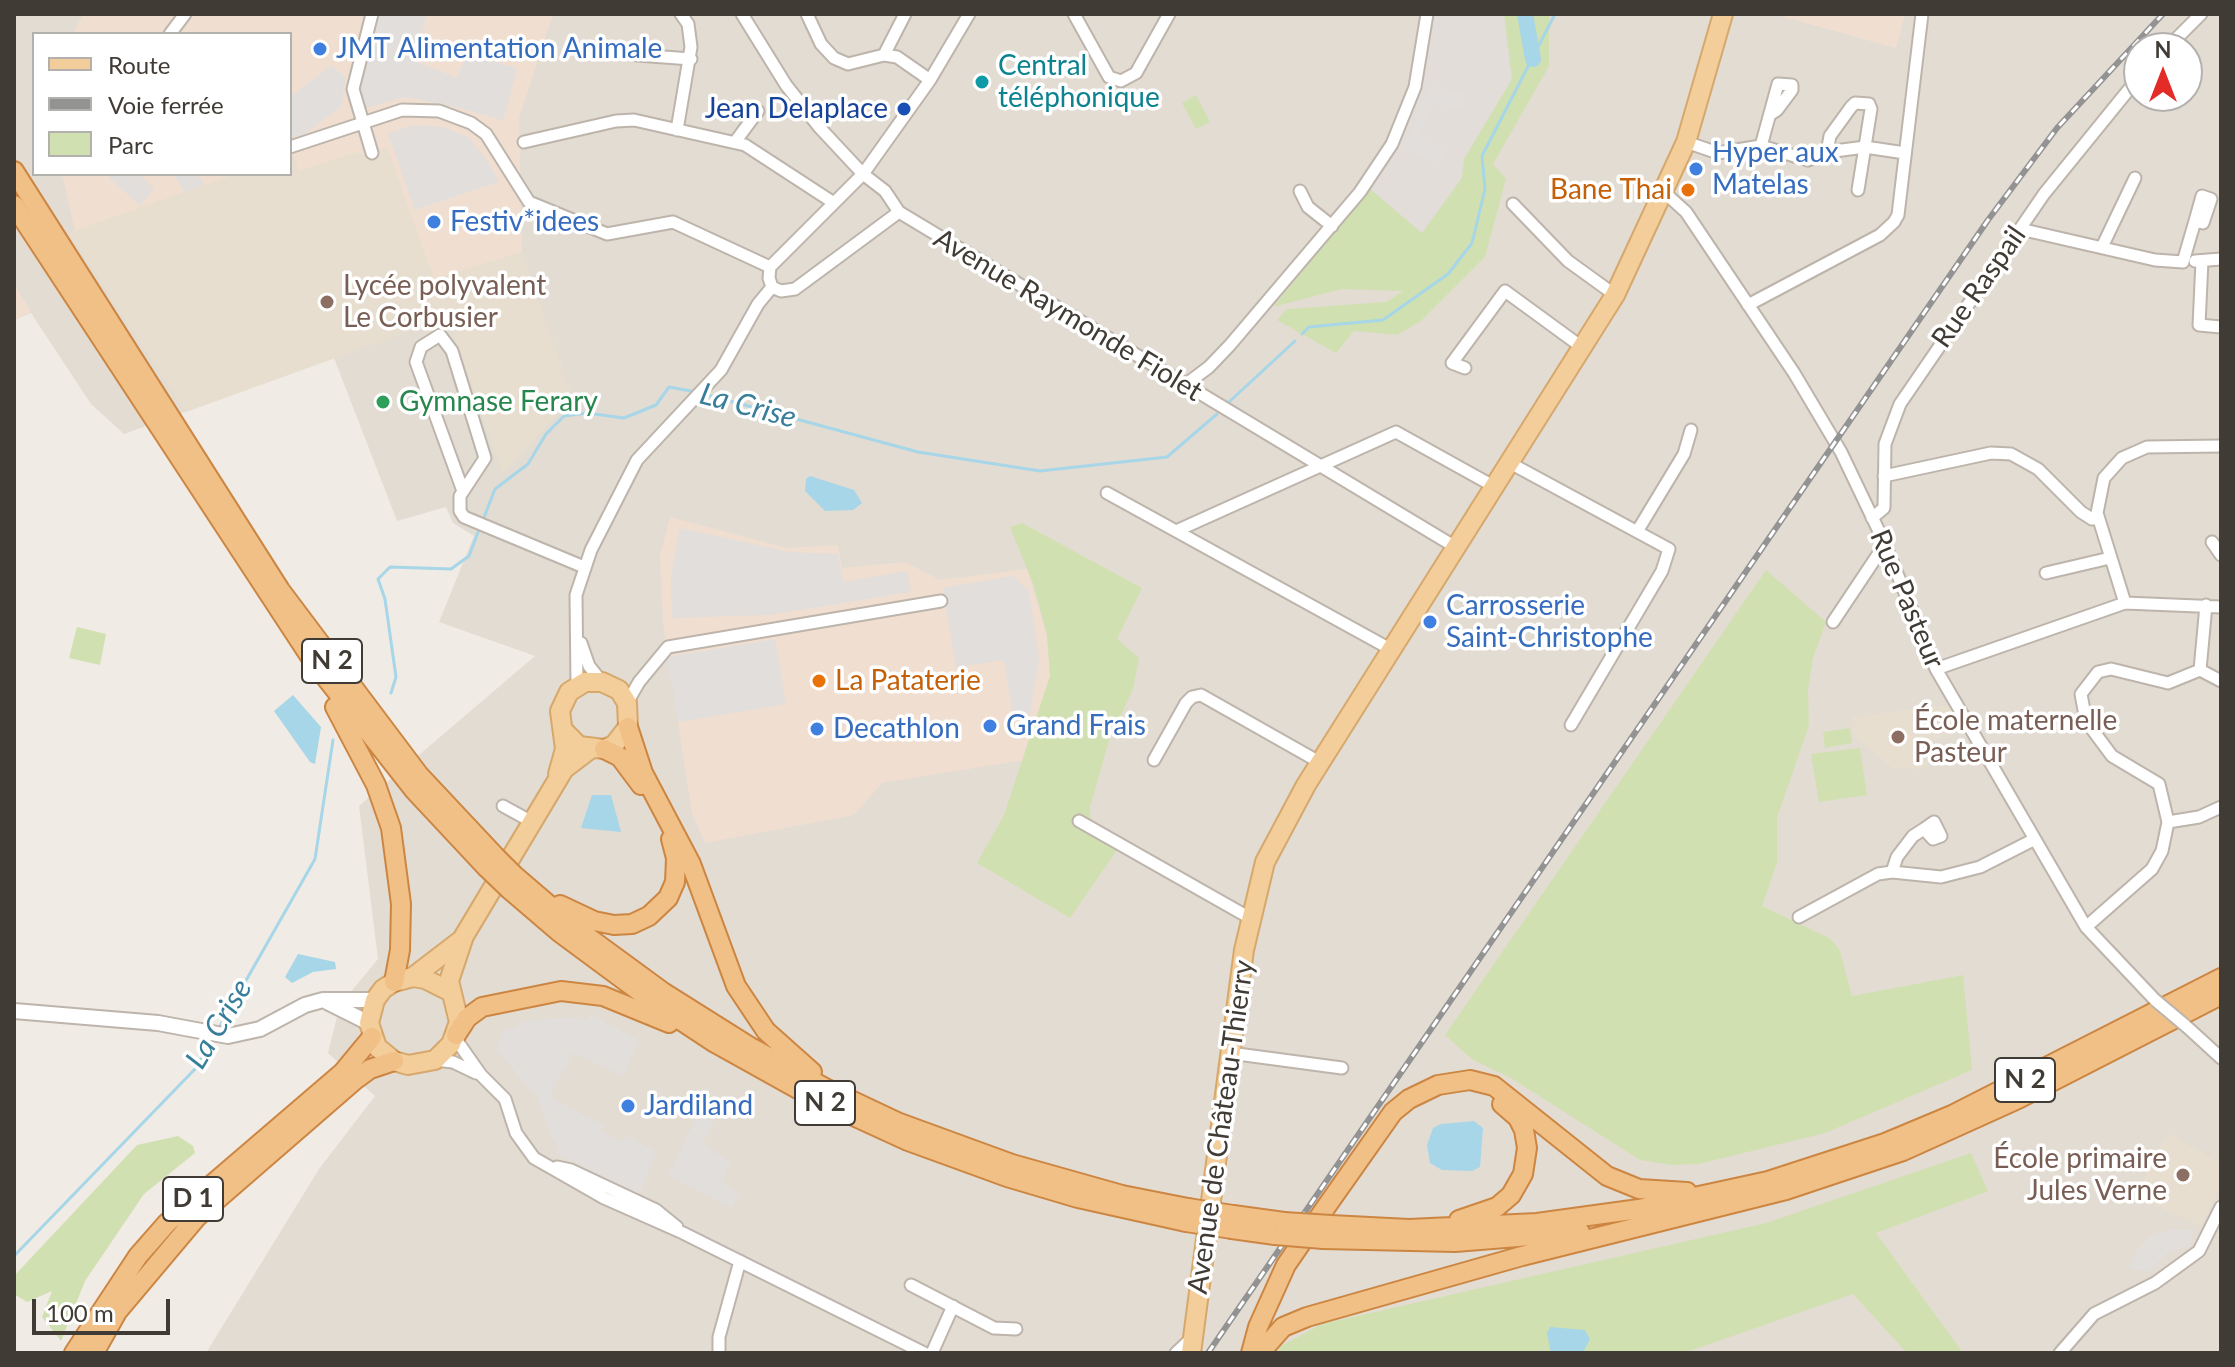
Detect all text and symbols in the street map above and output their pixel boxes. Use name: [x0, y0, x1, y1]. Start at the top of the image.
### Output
legend: [32, 32, 292, 176]
place label: JMT Alimentation Animale: [336, 32, 662, 66]
north arrow: [2123, 32, 2203, 112]
text: N: [2155, 36, 2171, 63]
marker: JMT Alimentation Animale: [311, 40, 329, 58]
place label: Central téléphonique: [998, 49, 1160, 115]
text: Route: [108, 50, 170, 79]
marker: Central téléphonique: [973, 73, 991, 91]
text: Voie ferrée: [108, 90, 224, 119]
place label: Jean Delaplace: [705, 92, 888, 126]
marker: Jean Delaplace: [895, 100, 913, 118]
text: Parc: [108, 130, 154, 159]
place label: Hyper aux Matelas: [1712, 136, 1839, 202]
marker: Hyper aux Matelas: [1687, 160, 1705, 178]
place label: Bane Thai: [1550, 173, 1672, 207]
marker: Bane Thai: [1679, 181, 1697, 199]
place label: Festiv*idees: [450, 205, 599, 239]
marker: Festiv*idees: [425, 213, 443, 231]
street label: Rue Raspail: [1925, 220, 2033, 354]
street label: Avenue Raymonde Fiolet: [928, 222, 1208, 408]
place label: Lycée polyvalent Le Corbusier: [343, 269, 546, 335]
marker: Lycée polyvalent Le Corbusier: [318, 293, 336, 311]
water label: La Crise: [696, 376, 800, 436]
place label: Gymnase Ferary: [399, 385, 598, 419]
marker: Gymnase Ferary: [374, 393, 392, 411]
street label: Rue Pasteur: [1863, 525, 1951, 673]
place label: Carrosserie Saint-Christophe: [1446, 589, 1653, 655]
marker: Carrosserie Saint-Christophe: [1421, 613, 1439, 631]
road number: N 2: [302, 639, 362, 683]
place label: La Pataterie: [835, 664, 981, 698]
marker: La Pataterie: [810, 672, 828, 690]
place label: École maternelle Pasteur: [1914, 704, 2117, 770]
place label: Grand Frais: [1006, 709, 1146, 743]
place label: Decathlon: [833, 712, 960, 746]
marker: Grand Frais: [981, 717, 999, 735]
marker: Decathlon: [808, 720, 826, 738]
marker: École maternelle Pasteur: [1889, 728, 1907, 746]
street label: Avenue de Château-Thierry: [1181, 958, 1261, 1296]
water label: La Crise: [178, 973, 260, 1075]
road number: N 2: [1995, 1058, 2055, 1102]
road number: N 2: [795, 1081, 855, 1125]
place label: Jardiland: [644, 1089, 753, 1123]
marker: Jardiland: [619, 1097, 637, 1115]
place label: École primaire Jules Verne: [1993, 1142, 2167, 1208]
marker: École primaire Jules Verne: [2174, 1166, 2192, 1184]
road number: D 1: [163, 1177, 223, 1221]
scale bar: [36, 1283, 174, 1333]
text: 100 m: [46, 1298, 114, 1327]

